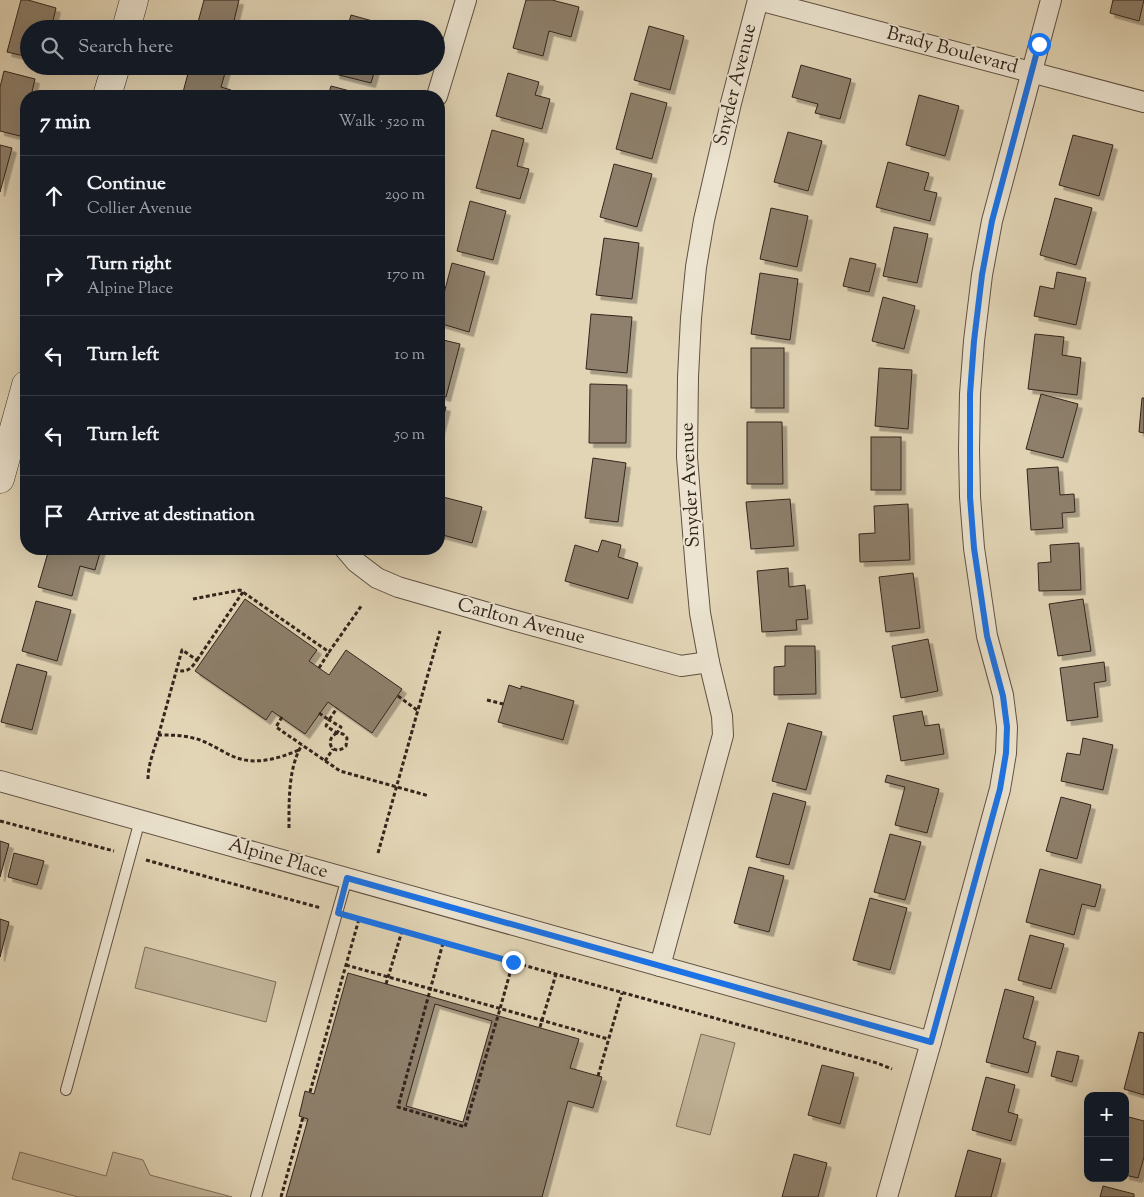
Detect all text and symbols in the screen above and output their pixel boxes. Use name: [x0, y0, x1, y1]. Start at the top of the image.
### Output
search box: [20, 20, 445, 75]
street label: Brady Boulevard: [883, 20, 1021, 82]
street label: Snyder Avenue: [708, 21, 764, 149]
route start: [1028, 33, 1051, 56]
icon: search: [38, 34, 66, 62]
text: Search here: [78, 34, 173, 61]
text: 7 min: [40, 108, 91, 138]
text: Walk · 520 m: [339, 111, 425, 134]
text: Continue: [87, 171, 166, 198]
icon: ahead: [40, 182, 68, 210]
text: 290 m: [385, 184, 425, 207]
text: Collier Avenue: [87, 198, 192, 221]
text: Turn right: [87, 251, 171, 278]
icon: right: [40, 262, 68, 290]
text: 170 m: [387, 264, 425, 287]
text: Alpine Place: [87, 278, 173, 301]
icon: left: [40, 342, 68, 370]
text: Turn left: [87, 342, 159, 369]
text: 10 m: [395, 344, 425, 367]
icon: left: [40, 422, 68, 450]
text: Turn left: [87, 422, 159, 449]
street label: Snyder Avenue: [674, 422, 708, 548]
text: 50 m: [394, 424, 425, 447]
icon: arrive: [40, 502, 68, 530]
text: Arrive at destination: [87, 502, 255, 529]
street label: Carlton Avenue: [454, 592, 588, 652]
street label: Alpine Place: [225, 832, 331, 886]
route end: [502, 951, 525, 974]
map controls: [1084, 1092, 1129, 1182]
button: +: [1084, 1092, 1129, 1137]
button: −: [1084, 1137, 1129, 1182]

